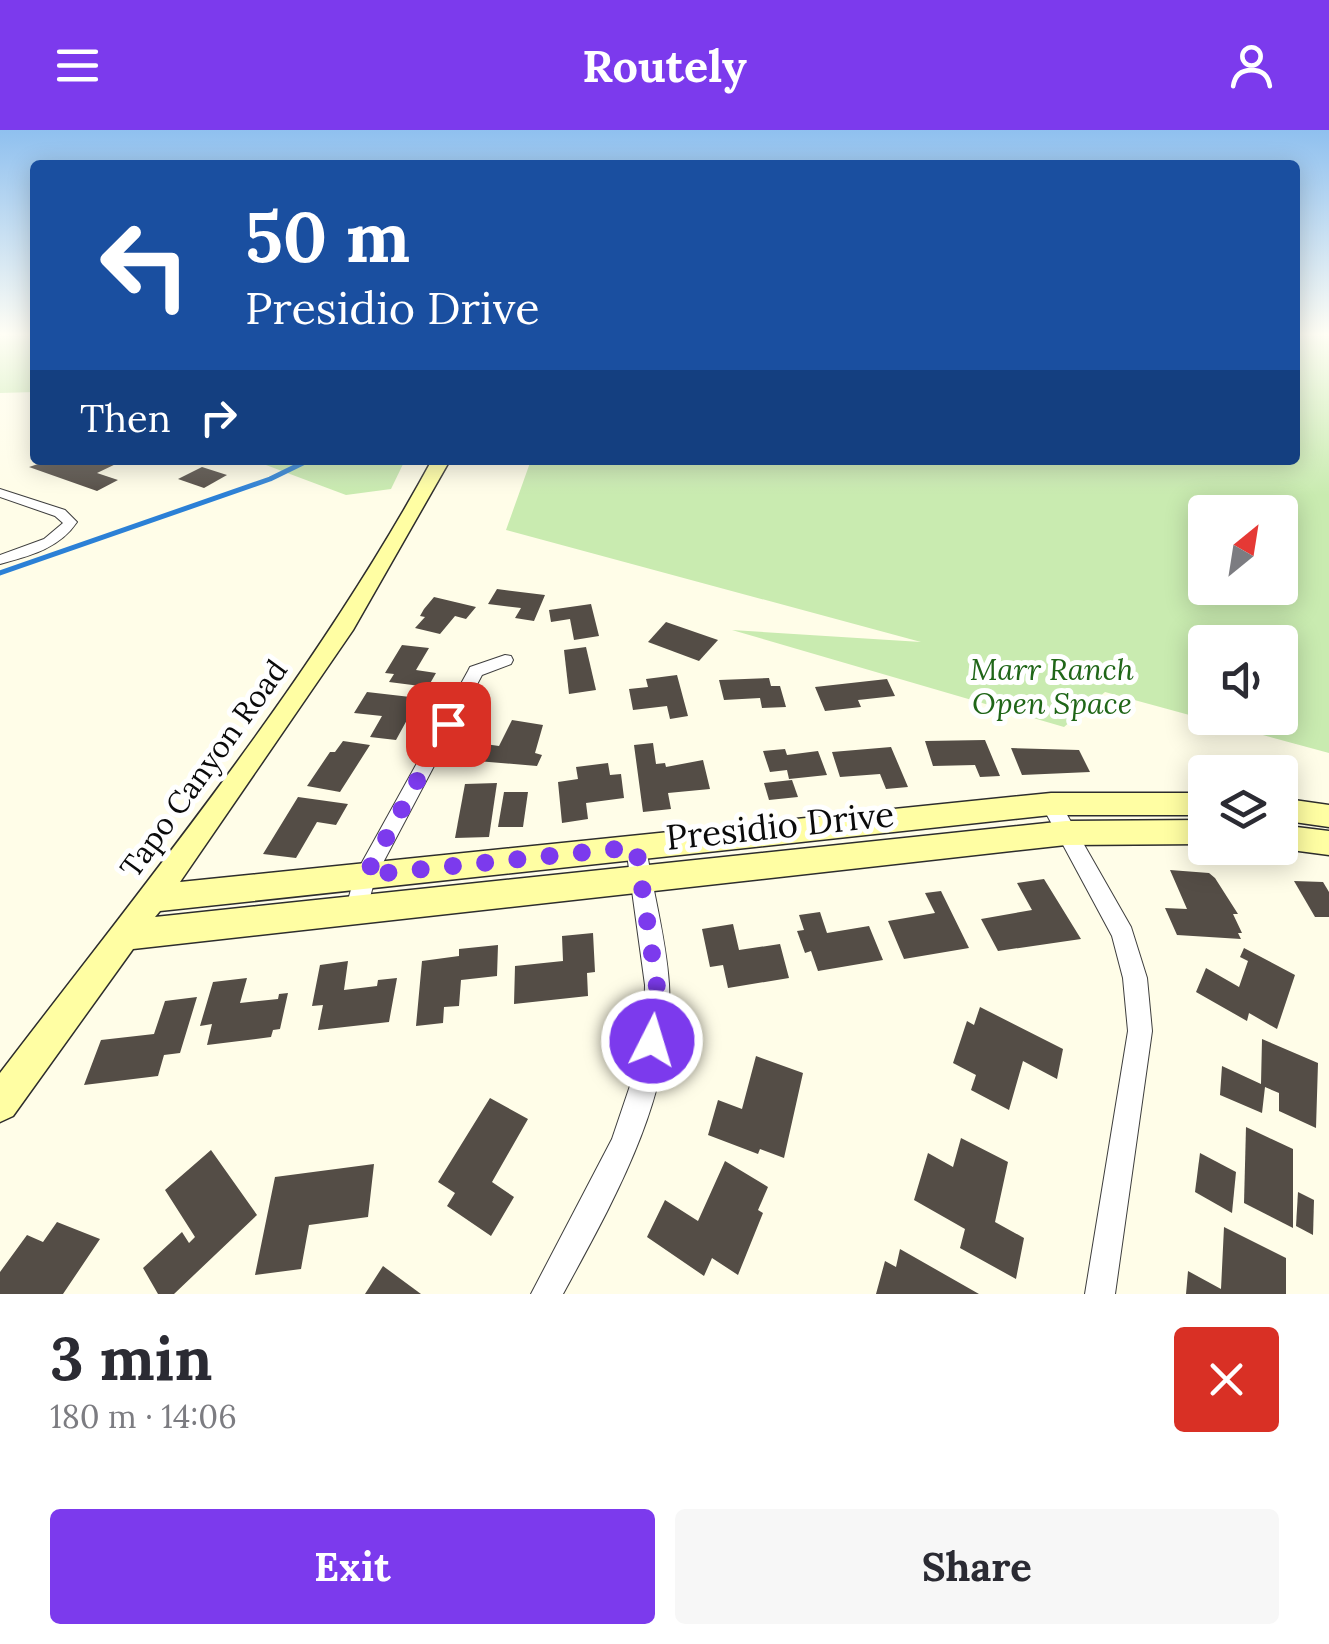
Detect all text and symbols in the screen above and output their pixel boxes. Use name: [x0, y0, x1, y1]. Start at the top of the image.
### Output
text: Routely: [582, 37, 747, 94]
icon: menu: [50, 38, 105, 93]
icon: person: [1224, 38, 1279, 93]
text: 50 m: [245, 192, 410, 281]
icon: left: [80, 200, 210, 330]
text: Presidio Drive: [245, 279, 540, 336]
icon: right: [191, 390, 246, 445]
text: Then: [80, 394, 171, 442]
north arrow: [1188, 495, 1298, 605]
map controls: [1188, 495, 1298, 865]
button: sound: [1188, 625, 1298, 735]
park label: Marr Ranch Open Space: [970, 650, 1134, 722]
street label: Tapo Canyon Road: [111, 652, 296, 886]
pin: [406, 682, 491, 767]
icon: arrive: [421, 697, 476, 752]
button: layers: [1188, 755, 1298, 865]
street label: Presidio Drive: [664, 791, 896, 860]
position arrow: [600, 989, 704, 1093]
text: 3 min: [50, 1320, 212, 1396]
button: close: [1174, 1327, 1279, 1432]
text: 180 m · 14:06: [50, 1396, 237, 1437]
button: Exit: [50, 1509, 655, 1624]
button: Share: [675, 1509, 1279, 1624]

